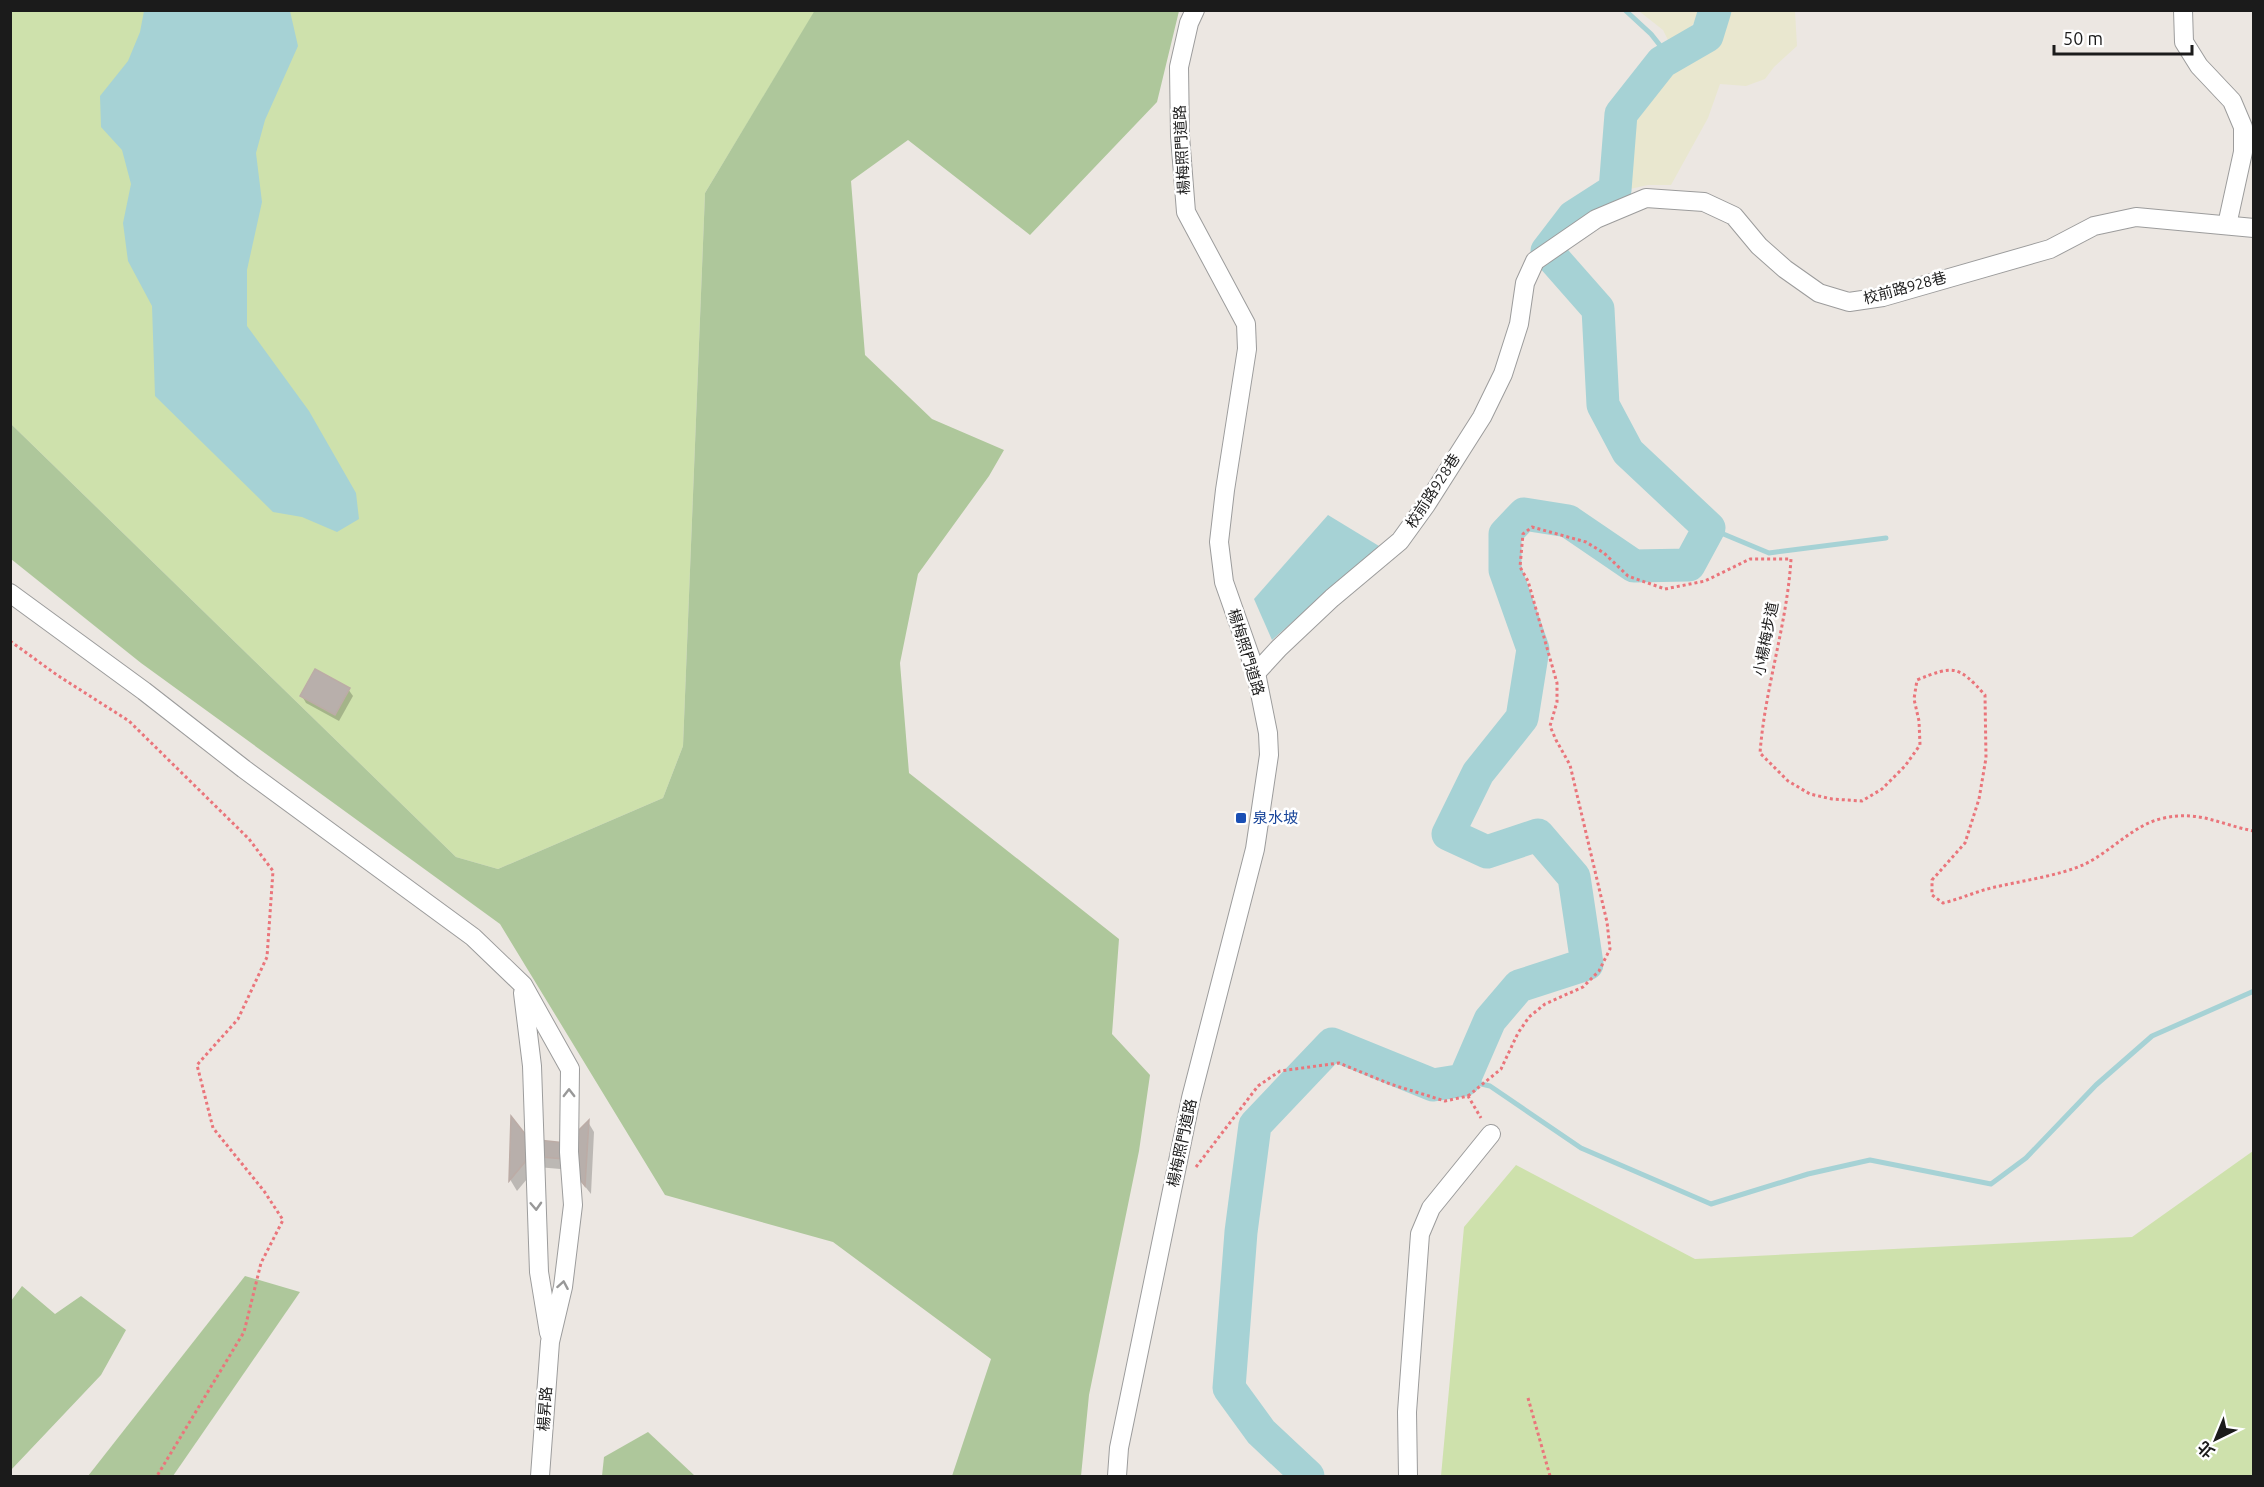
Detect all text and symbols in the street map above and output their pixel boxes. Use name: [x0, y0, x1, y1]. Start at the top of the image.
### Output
scale bar: [2054, 18, 2192, 56]
text: 50 m: [2063, 28, 2103, 48]
street label: 楊梅照門道路: [1171, 105, 1192, 195]
street label: 校前路928巷: [1861, 268, 1948, 307]
street label: 校前路928巷: [1402, 450, 1463, 531]
street label: 小楊梅步道: [1750, 600, 1781, 677]
street label: 楊梅照門道路: [1225, 606, 1268, 697]
place label: 泉水坡: [1253, 809, 1298, 826]
marker: 泉水坡: [1234, 811, 1248, 825]
one-way arrow: [563, 1089, 576, 1098]
street label: 楊梅照門道路: [1164, 1097, 1199, 1189]
one-way arrow: [529, 1201, 542, 1210]
one-way arrow: [556, 1280, 569, 1290]
street label: 楊昇路: [534, 1386, 555, 1432]
north arrow: [2186, 1409, 2246, 1469]
text: 北: [2194, 1438, 2218, 1462]

